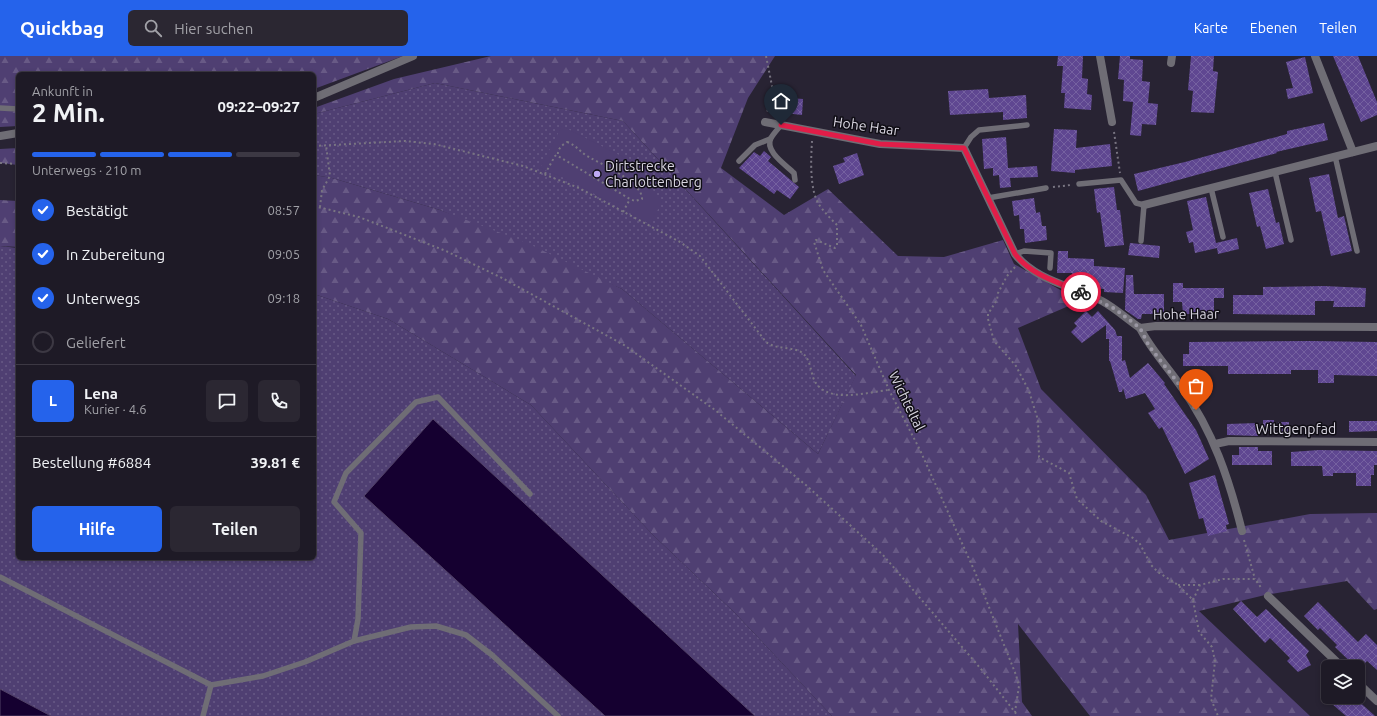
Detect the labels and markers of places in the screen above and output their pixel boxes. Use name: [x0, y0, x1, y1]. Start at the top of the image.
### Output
pin: [764, 84, 798, 125]
place label: Dirtstrecke Charlottenberg: [605, 158, 702, 190]
marker: Dirtstrecke Charlottenberg: [592, 169, 602, 179]
pin: [1179, 369, 1213, 410]

